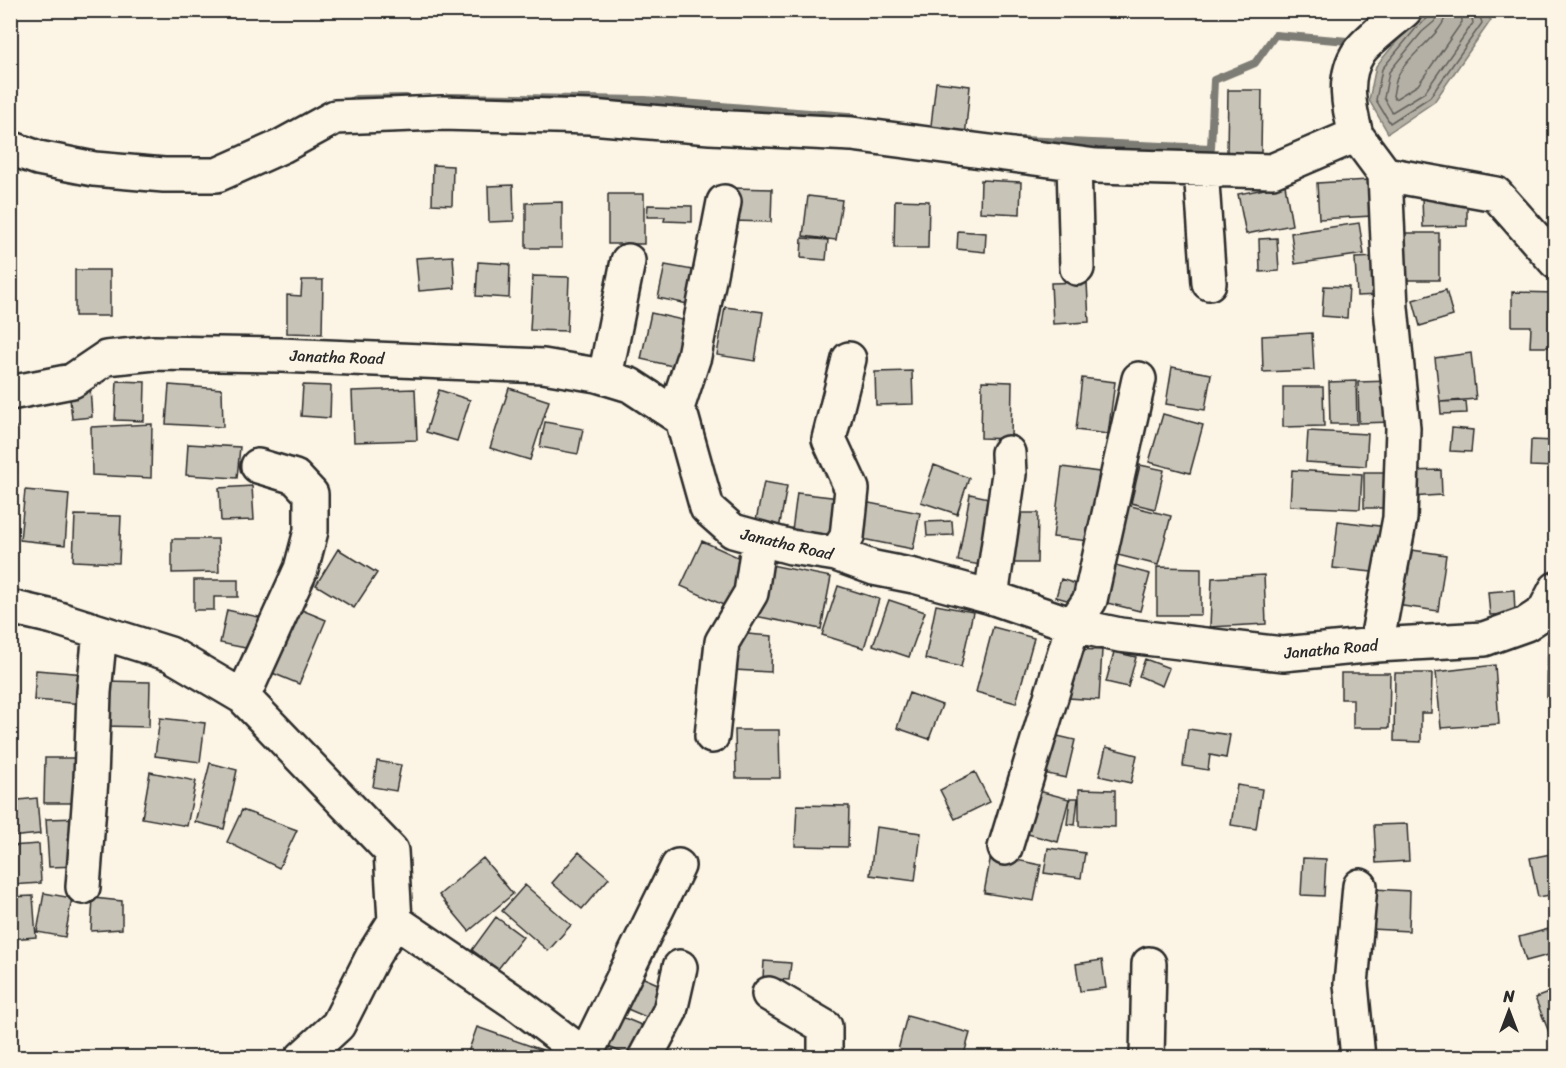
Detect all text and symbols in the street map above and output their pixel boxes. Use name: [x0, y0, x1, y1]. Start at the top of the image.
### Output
street label: Janatha Road: [288, 341, 386, 373]
street label: Janatha Road: [737, 519, 838, 569]
street label: Janatha Road: [1282, 630, 1381, 668]
north arrow: [1479, 981, 1539, 1041]
text: N: [1502, 982, 1515, 1011]

